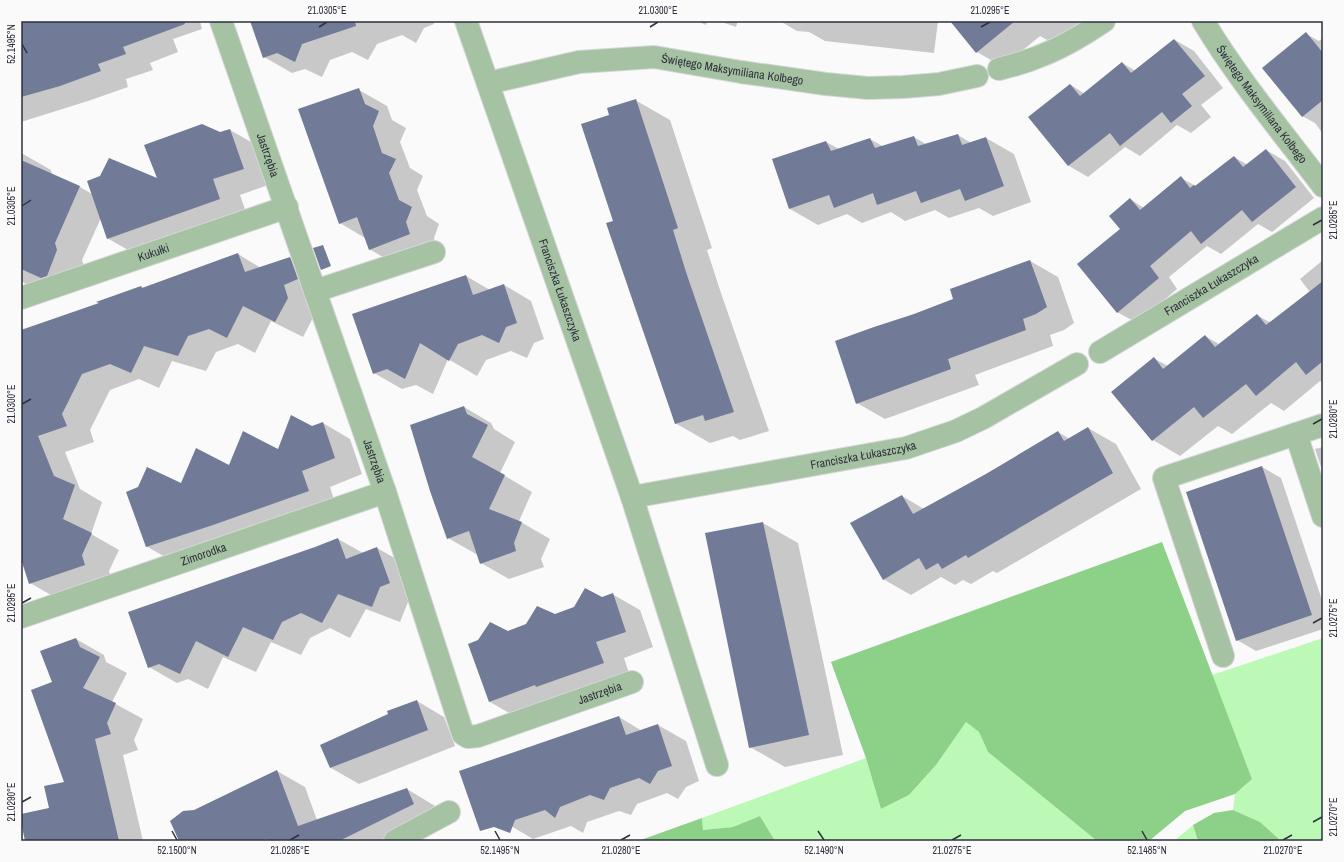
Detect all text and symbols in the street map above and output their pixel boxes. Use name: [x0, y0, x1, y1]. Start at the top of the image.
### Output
text: 21.0305°E: [307, 4, 347, 17]
text: 21.0300°E: [638, 4, 678, 17]
text: 21.0295°E: [970, 4, 1010, 17]
text: 52.1495°N: [5, 24, 18, 64]
street label: Świętego Maksymiliana Kolbego: [1212, 42, 1311, 167]
street label: Świętego Maksymiliana Kolbego: [660, 50, 804, 89]
street label: Jastrzębia: [253, 131, 283, 180]
text: 21.0305°E: [5, 186, 18, 226]
text: 21.0285°E: [1327, 200, 1340, 240]
street label: Franciszka Łukaszczyka: [535, 237, 585, 344]
street label: Kukułki: [136, 240, 171, 265]
street label: Franciszka Łukaszczyka: [1161, 250, 1262, 320]
text: 21.0300°E: [5, 384, 18, 424]
text: 21.0280°E: [1327, 399, 1340, 439]
street label: Jastrzębia: [359, 437, 389, 486]
street label: Franciszka Łukaszczyka: [809, 437, 919, 473]
street label: Zimorodka: [179, 539, 229, 570]
text: 21.0295°E: [5, 583, 18, 623]
text: 21.0275°E: [1327, 598, 1340, 638]
street label: Jastrzębia: [576, 678, 624, 708]
text: 21.0290°E: [5, 782, 18, 822]
text: 21.0270°E: [1327, 797, 1340, 837]
text: 52.1500°N: [157, 844, 197, 857]
text: 21.0285°E: [270, 844, 310, 857]
text: 52.1495°N: [480, 844, 520, 857]
text: 21.0280°E: [601, 844, 641, 857]
text: 52.1490°N: [804, 844, 844, 857]
text: 21.0275°E: [932, 844, 972, 857]
text: 52.1485°N: [1127, 844, 1167, 857]
text: 21.0270°E: [1263, 844, 1303, 857]

